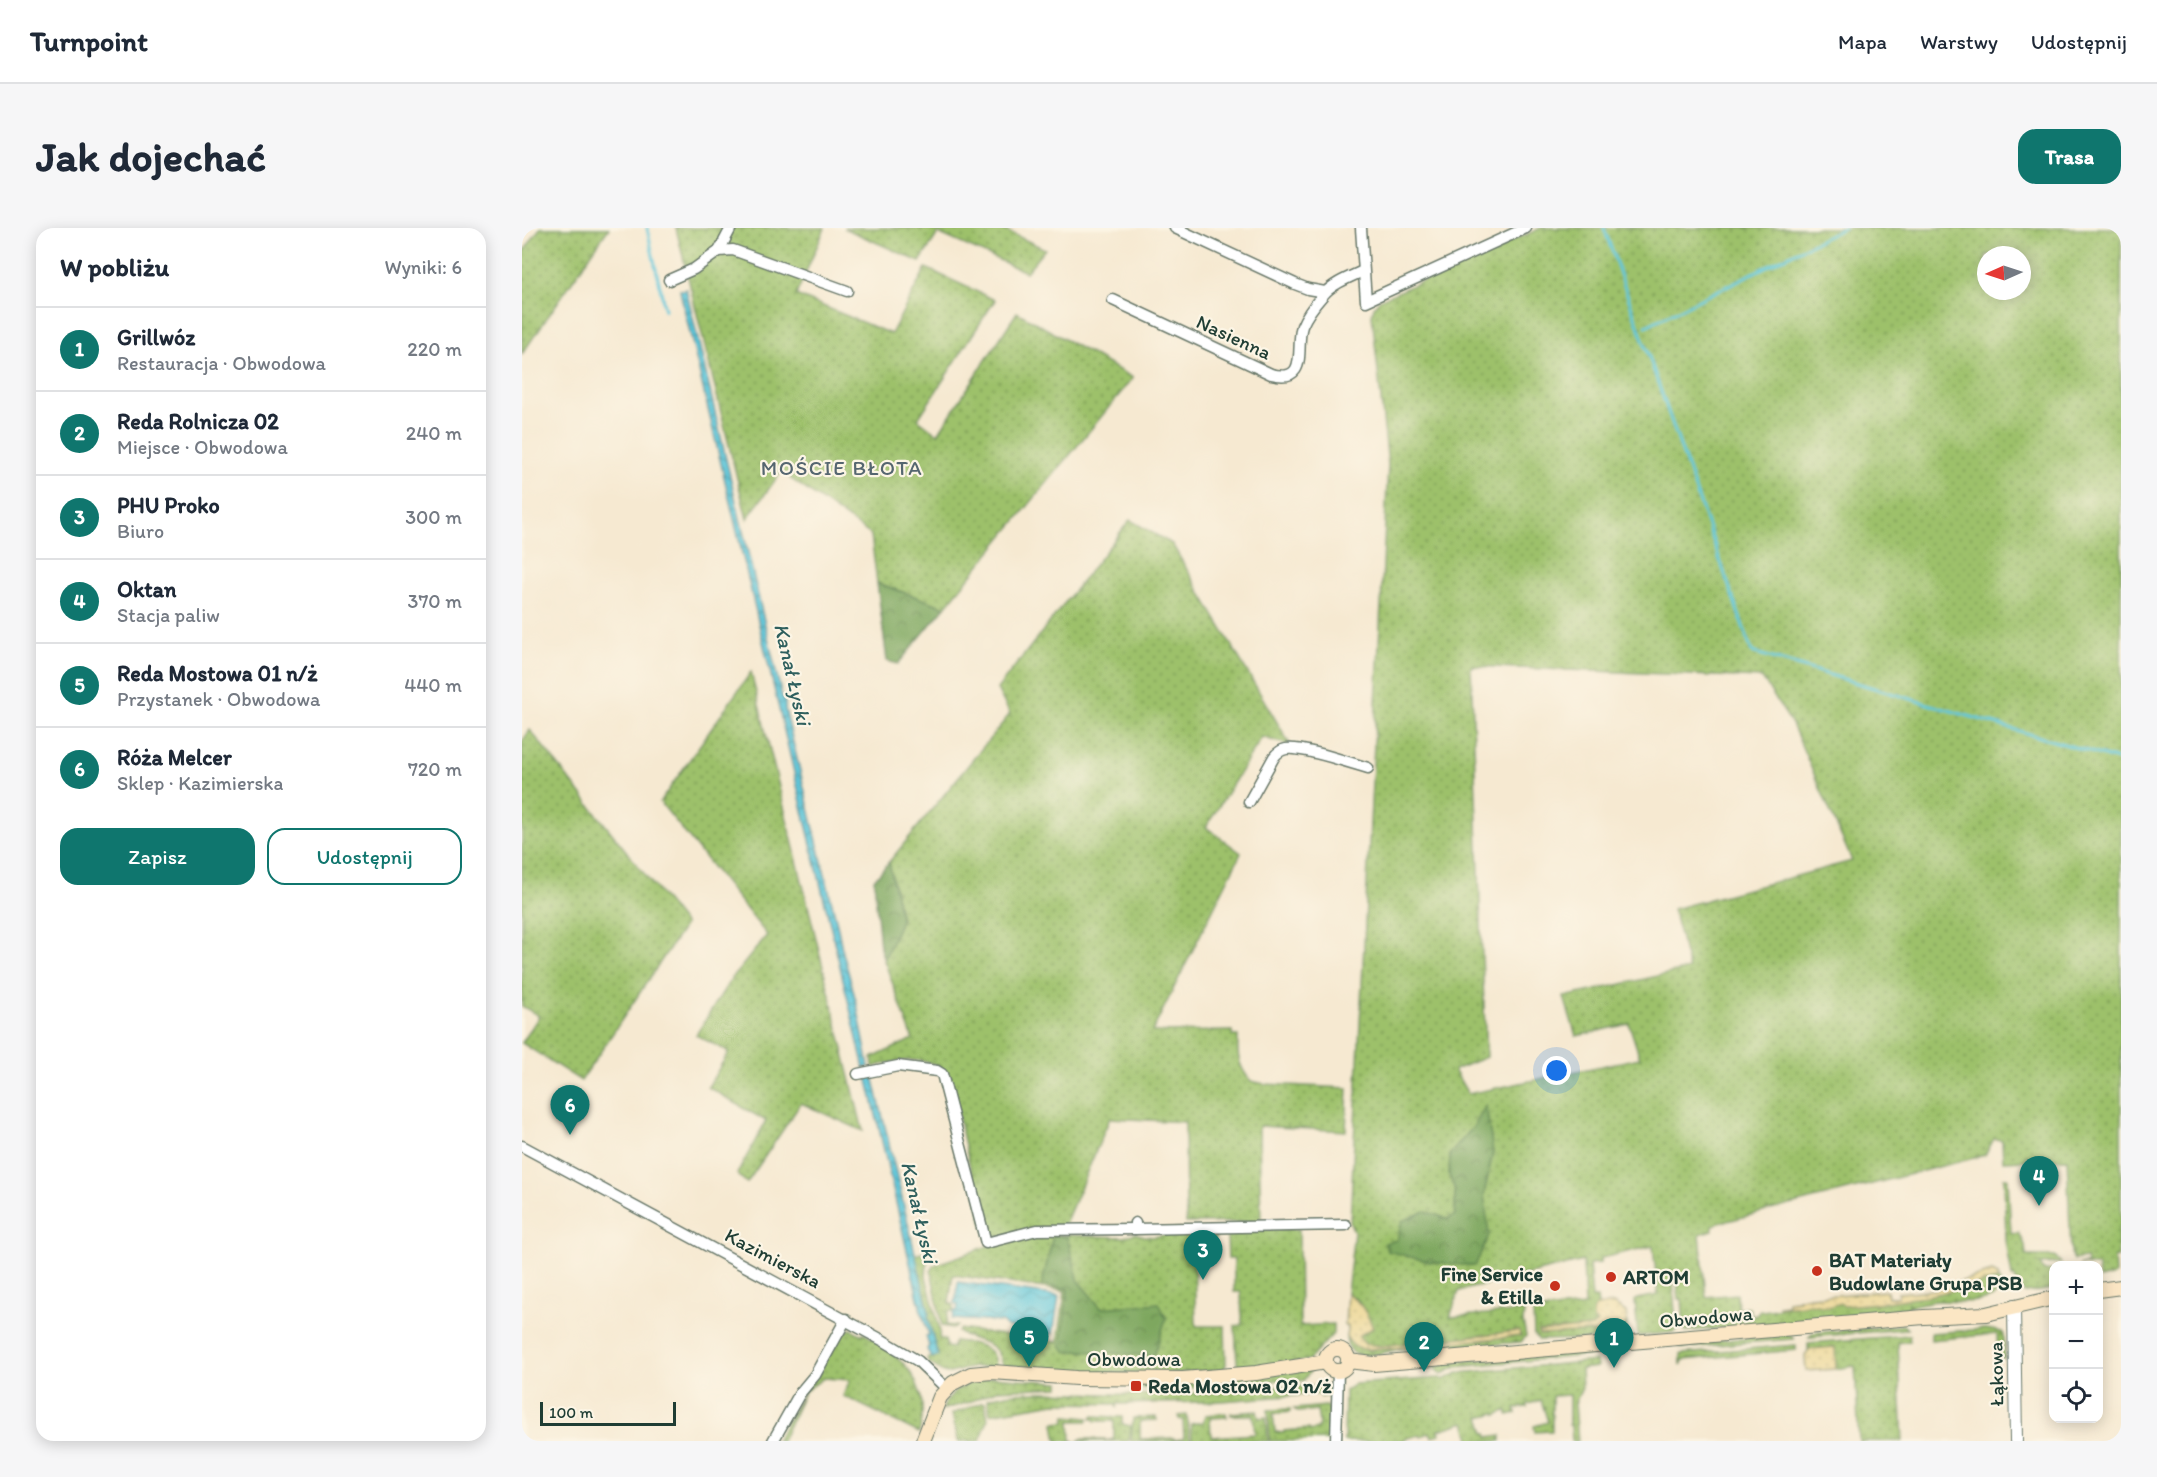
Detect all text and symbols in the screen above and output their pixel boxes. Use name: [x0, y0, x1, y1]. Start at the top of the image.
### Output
text: Turnpoint: [30, 24, 148, 58]
text: Mapa: [1838, 29, 1887, 54]
text: Warstwy: [1920, 29, 1998, 54]
text: Udostępnij: [2031, 29, 2127, 54]
button: Trasa: [2018, 129, 2121, 184]
text: Jak dojechać: [36, 131, 266, 182]
north arrow: [1977, 246, 2031, 300]
text: W pobliżu: [60, 251, 169, 283]
text: Wyniki: 6: [384, 255, 462, 279]
street label: Nasienna: [1193, 309, 1276, 365]
text: Grillwóz: [117, 324, 195, 351]
text: 1: [75, 337, 84, 361]
text: 220 m: [407, 337, 462, 361]
text: Restauracja · Obwodowa: [117, 351, 326, 375]
text: Reda Rolnicza 02: [117, 408, 279, 435]
text: 2: [74, 421, 85, 445]
text: 240 m: [406, 421, 462, 445]
text: Miejsce · Obwodowa: [117, 435, 288, 459]
district label: MOŚCIE BŁOTA: [761, 455, 923, 480]
text: PHU Proko: [117, 492, 220, 519]
text: 3: [74, 505, 85, 529]
text: 300 m: [405, 505, 462, 529]
text: Biuro: [117, 519, 164, 543]
text: Oktan: [117, 576, 177, 603]
text: 4: [73, 589, 86, 613]
text: 370 m: [408, 589, 462, 613]
text: Stacja paliw: [117, 603, 220, 627]
water label: Kanał Łyski: [769, 621, 817, 730]
text: Reda Mostowa 01 n/ż: [117, 660, 318, 687]
text: 5: [74, 673, 85, 697]
text: 440 m: [404, 673, 462, 697]
text: Przystanek · Obwodowa: [117, 687, 321, 711]
text: Róża Melcer: [117, 744, 232, 771]
text: 6: [74, 757, 85, 781]
text: 720 m: [408, 757, 462, 781]
text: Sklep · Kazimierska: [117, 771, 283, 795]
button: Zapisz: [60, 828, 255, 885]
button: Udostępnij: [267, 828, 462, 885]
your location: [1542, 1056, 1571, 1085]
pin: 6: [550, 1086, 590, 1135]
pin: 4: [2020, 1156, 2059, 1206]
water label: Kanał Łyski: [896, 1159, 944, 1268]
street label: Kazimierska: [721, 1223, 825, 1293]
pin: 3: [1184, 1230, 1222, 1280]
place label: BAT Materiały Budowlane Grupa PSB: [1829, 1248, 2023, 1296]
map controls: [2049, 1261, 2103, 1423]
button: +: [2049, 1261, 2103, 1315]
place label: Fine Service & Etilla: [1441, 1262, 1543, 1309]
marker: BAT Materiały Budowlane Grupa PSB: [1810, 1264, 1824, 1278]
place label: ARTOM: [1622, 1265, 1689, 1289]
marker: ARTOM: [1604, 1270, 1618, 1284]
marker: Fine Service & Etilla: [1548, 1279, 1562, 1293]
street label: Obwodowa: [1658, 1301, 1754, 1333]
button: −: [2049, 1315, 2103, 1369]
pin: 5: [1010, 1318, 1048, 1367]
pin: 1: [1594, 1318, 1634, 1368]
pin: 2: [1404, 1322, 1444, 1372]
street label: Łąkowa: [1983, 1341, 2009, 1407]
street label: Obwodowa: [1087, 1347, 1182, 1371]
button: locate: [2049, 1369, 2103, 1423]
place label: Reda Mostowa 02 n/ż: [1148, 1374, 1332, 1398]
marker: Reda Mostowa 02 n/ż: [1129, 1379, 1143, 1393]
scale bar: [540, 1399, 676, 1426]
text: 100 m: [549, 1403, 593, 1422]

